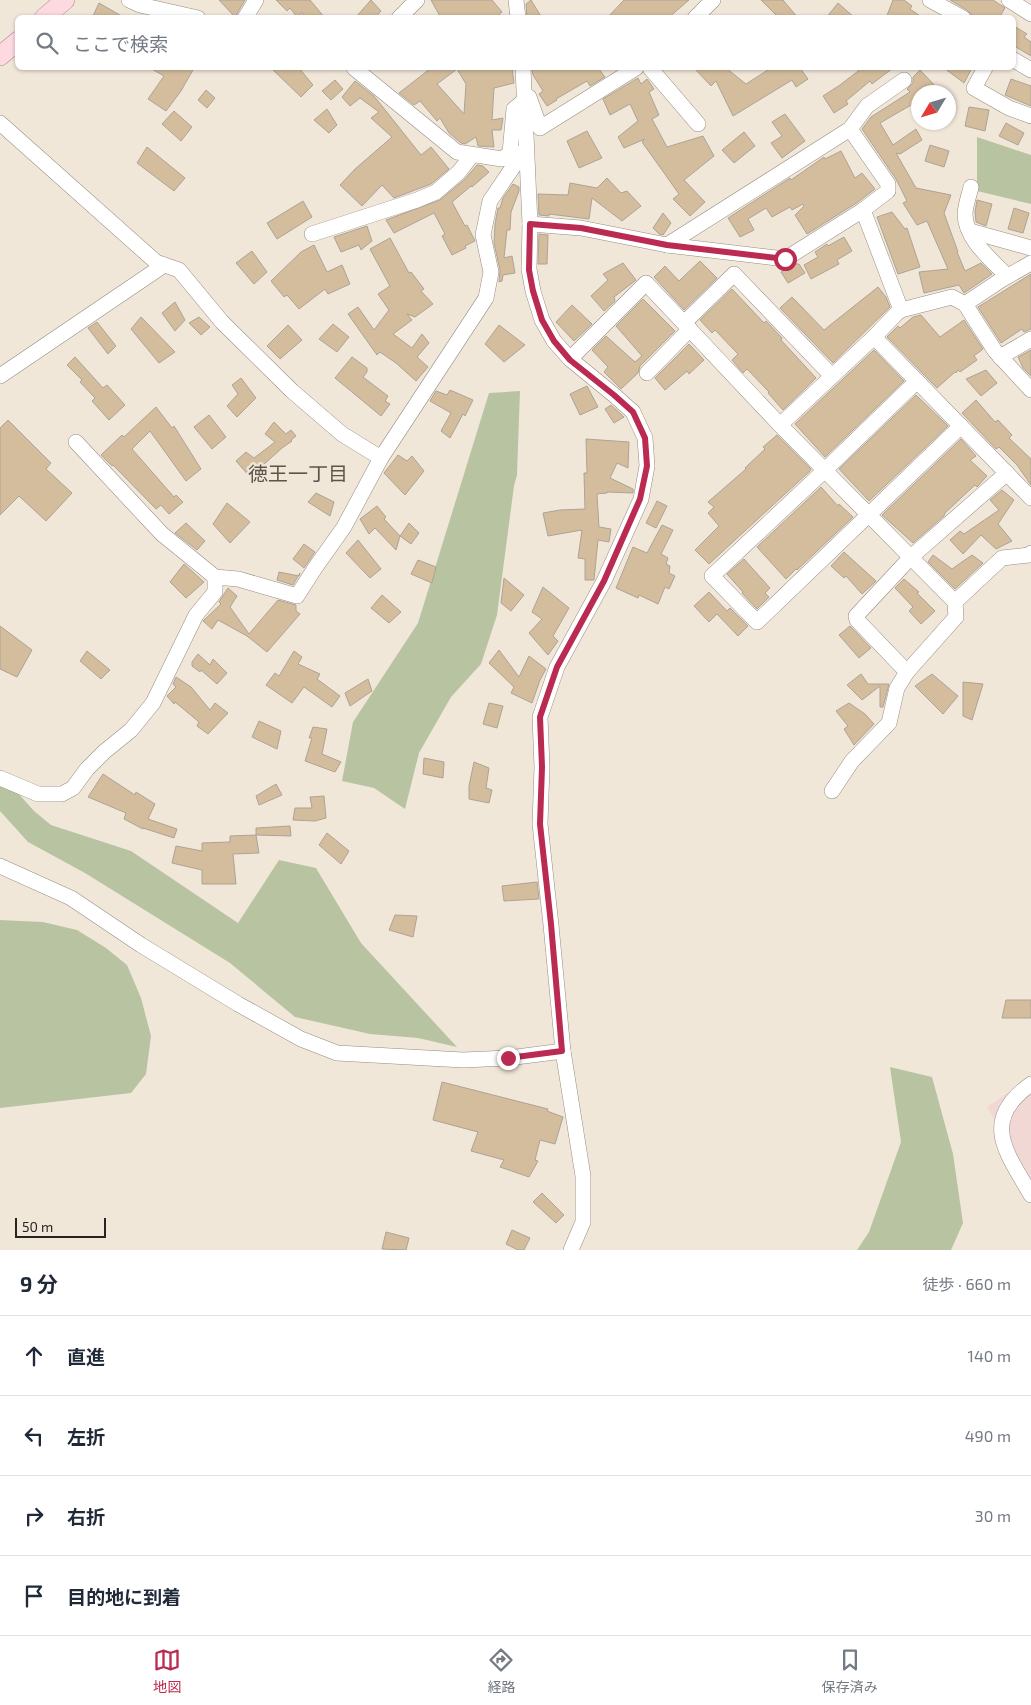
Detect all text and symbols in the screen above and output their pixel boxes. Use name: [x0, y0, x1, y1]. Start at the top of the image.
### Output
search box: [15, 15, 1016, 70]
icon: search: [33, 29, 61, 57]
text: ここで検索: [73, 32, 168, 55]
north arrow: [911, 85, 956, 130]
route start: [774, 248, 797, 271]
district label: 徳王一丁目: [248, 461, 348, 485]
route end: [497, 1047, 520, 1070]
scale bar: [15, 1215, 106, 1238]
text: 50 m: [22, 1218, 53, 1235]
text: 9 分: [20, 1271, 58, 1296]
text: 徒歩 · 660 m: [923, 1274, 1011, 1293]
icon: ahead: [20, 1342, 48, 1370]
text: 直進: [67, 1345, 105, 1368]
text: 140 m: [968, 1346, 1011, 1365]
icon: left: [20, 1422, 48, 1450]
text: 左折: [67, 1425, 105, 1448]
text: 490 m: [965, 1426, 1011, 1445]
icon: right: [20, 1502, 48, 1530]
text: 右折: [67, 1505, 105, 1528]
text: 30 m: [975, 1506, 1011, 1525]
icon: arrive: [20, 1582, 48, 1610]
text: 目的地に到着: [67, 1585, 181, 1608]
tab: 地図: [153, 1646, 181, 1696]
tab: 経路: [487, 1646, 515, 1696]
tab: 保存済み: [822, 1646, 878, 1696]

